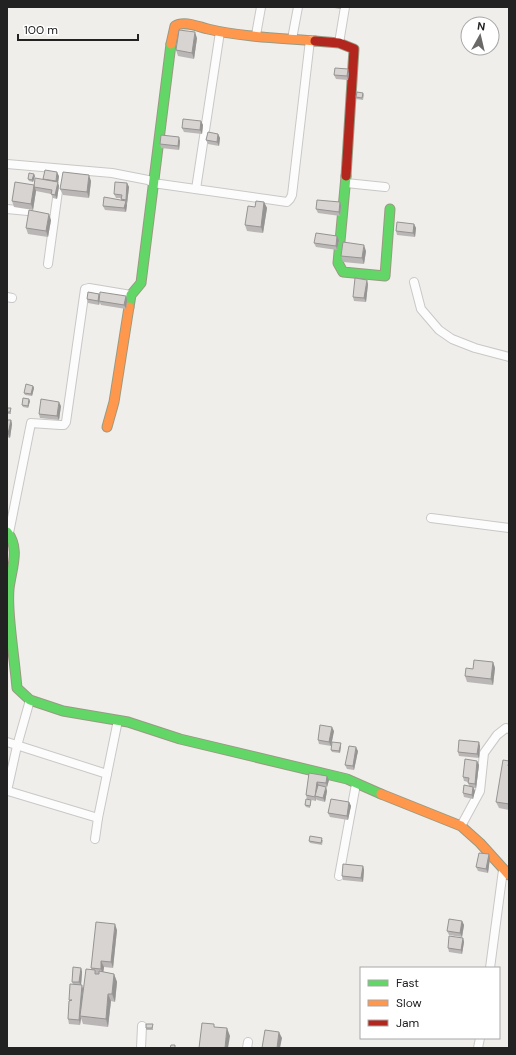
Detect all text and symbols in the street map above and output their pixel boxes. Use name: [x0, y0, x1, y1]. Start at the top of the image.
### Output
scale bar: [18, 16, 138, 42]
north arrow: [460, 16, 500, 56]
text: N: [476, 19, 486, 34]
text: 100 m: [24, 22, 58, 38]
legend: [360, 967, 500, 1039]
text: Fast: [396, 975, 419, 991]
text: Slow: [396, 995, 422, 1011]
text: Jam: [396, 1015, 419, 1031]

